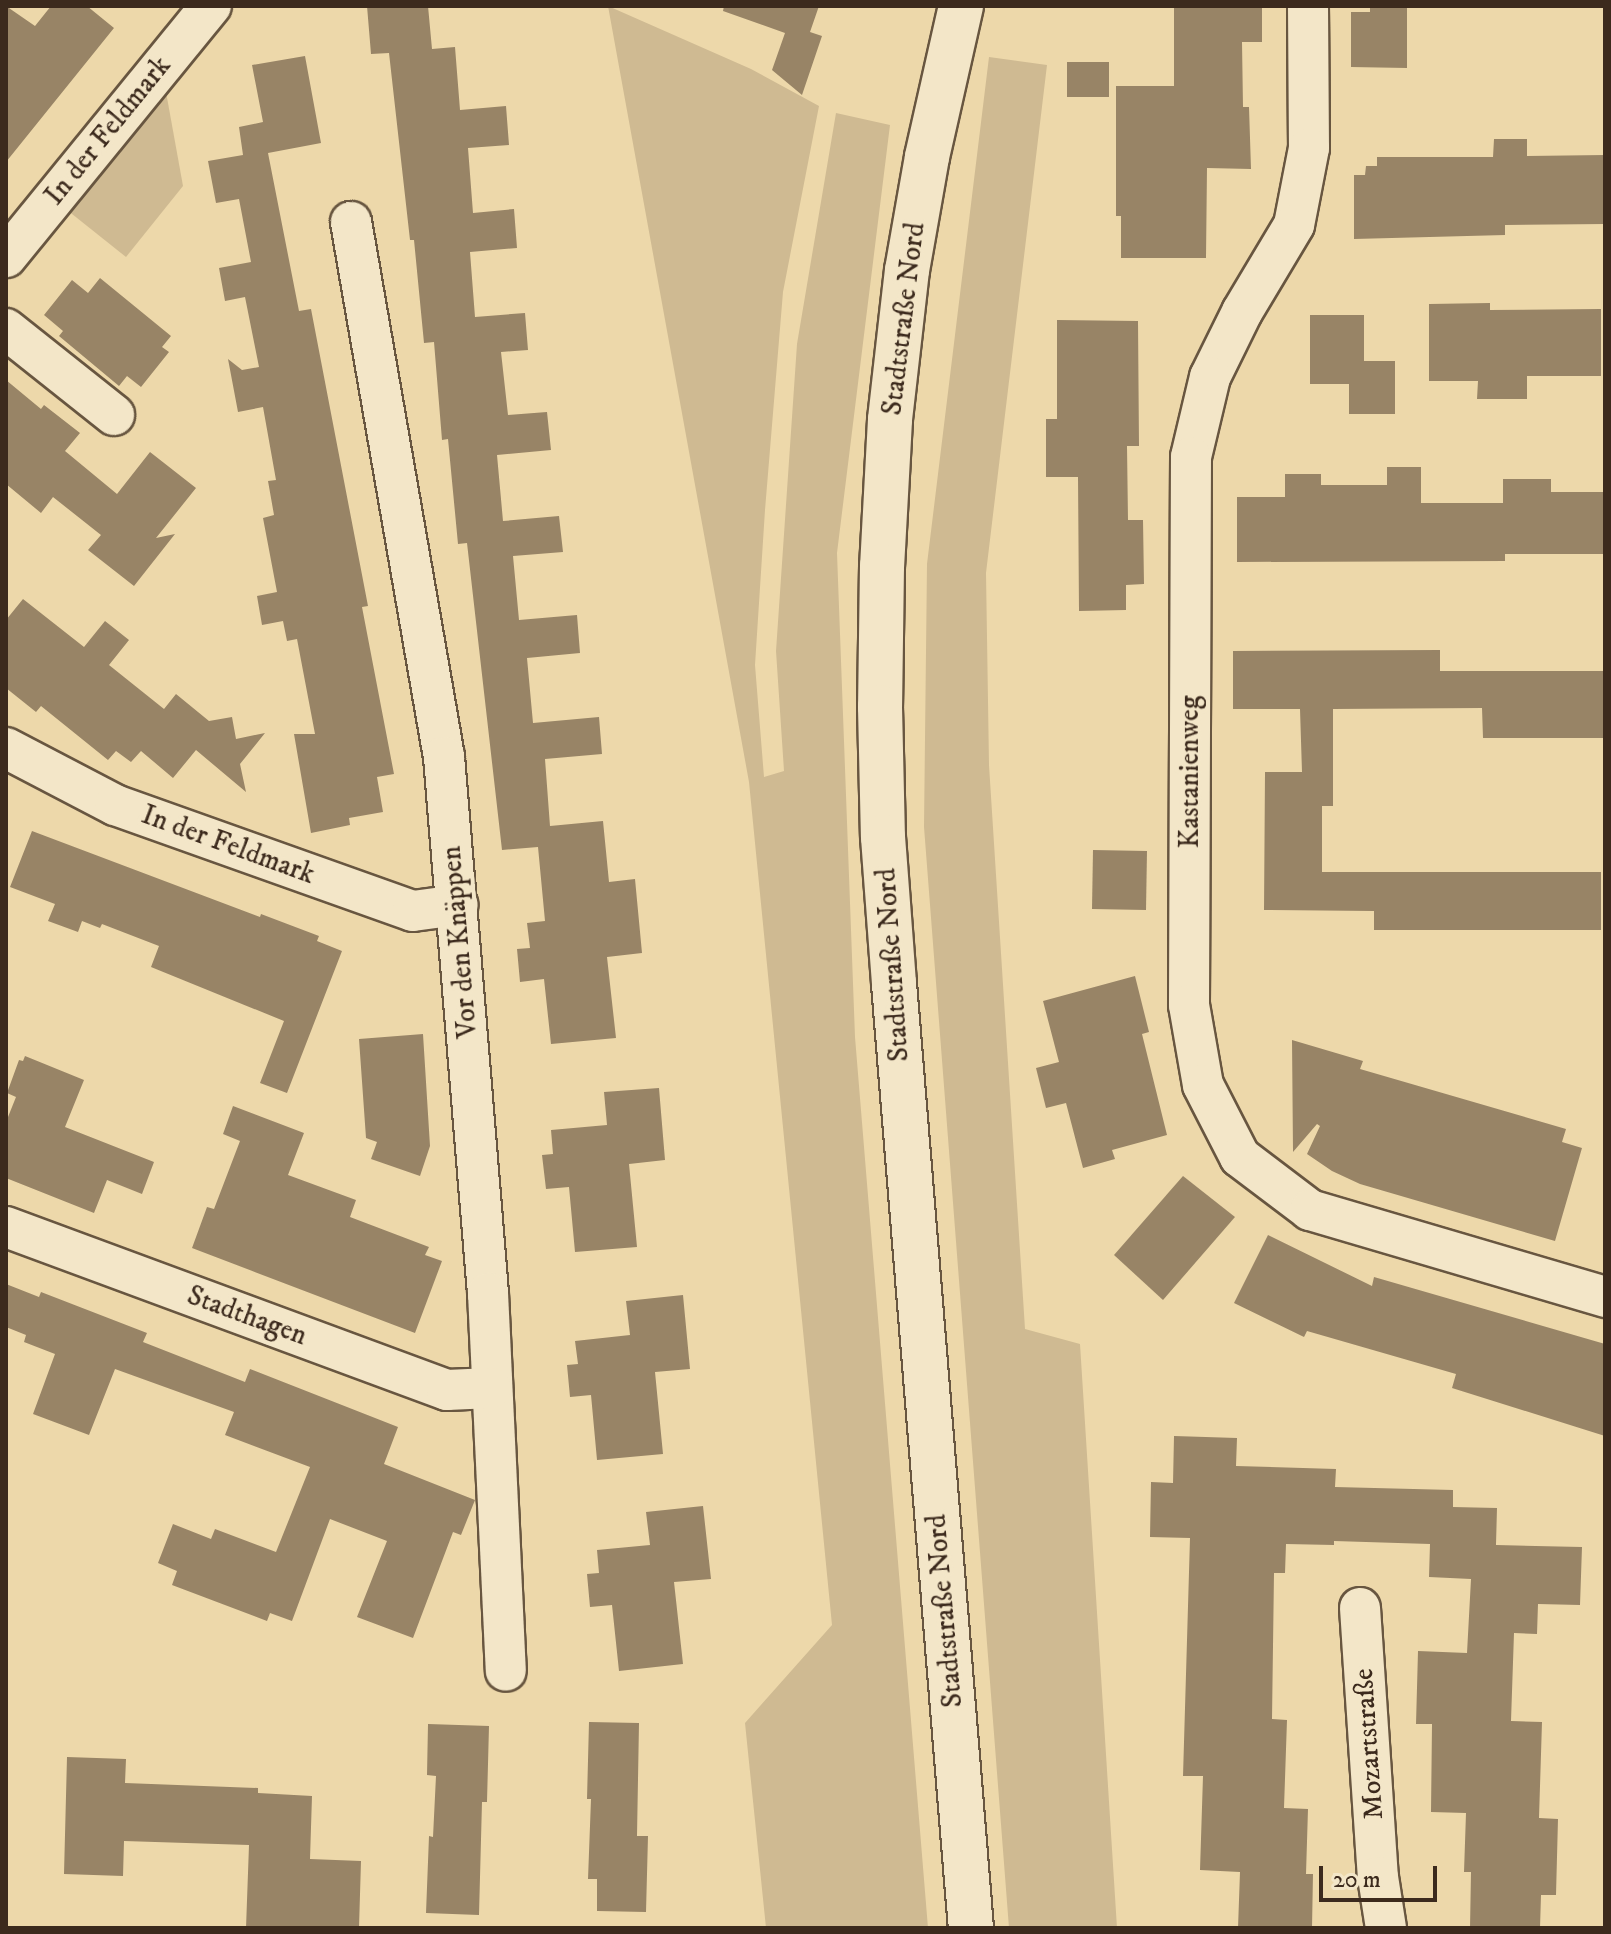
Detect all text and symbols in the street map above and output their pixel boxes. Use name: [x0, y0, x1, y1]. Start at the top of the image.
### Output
street label: In der Feldmark: [38, 50, 178, 212]
street label: Stadtstraße Nord: [876, 221, 932, 417]
street label: Kastanienweg: [1173, 696, 1207, 848]
street label: In der Feldmark: [137, 798, 319, 892]
street label: Vor den Knäppen: [435, 844, 485, 1040]
street label: Stadtstraße Nord: [869, 867, 917, 1063]
street label: Stadthagen: [183, 1279, 311, 1353]
street label: Stadtstraße Nord: [920, 1513, 970, 1709]
street label: Mozartstraße: [1347, 1667, 1391, 1821]
scale bar: [1323, 1850, 1441, 1900]
text: 20 m: [1333, 1865, 1381, 1895]

